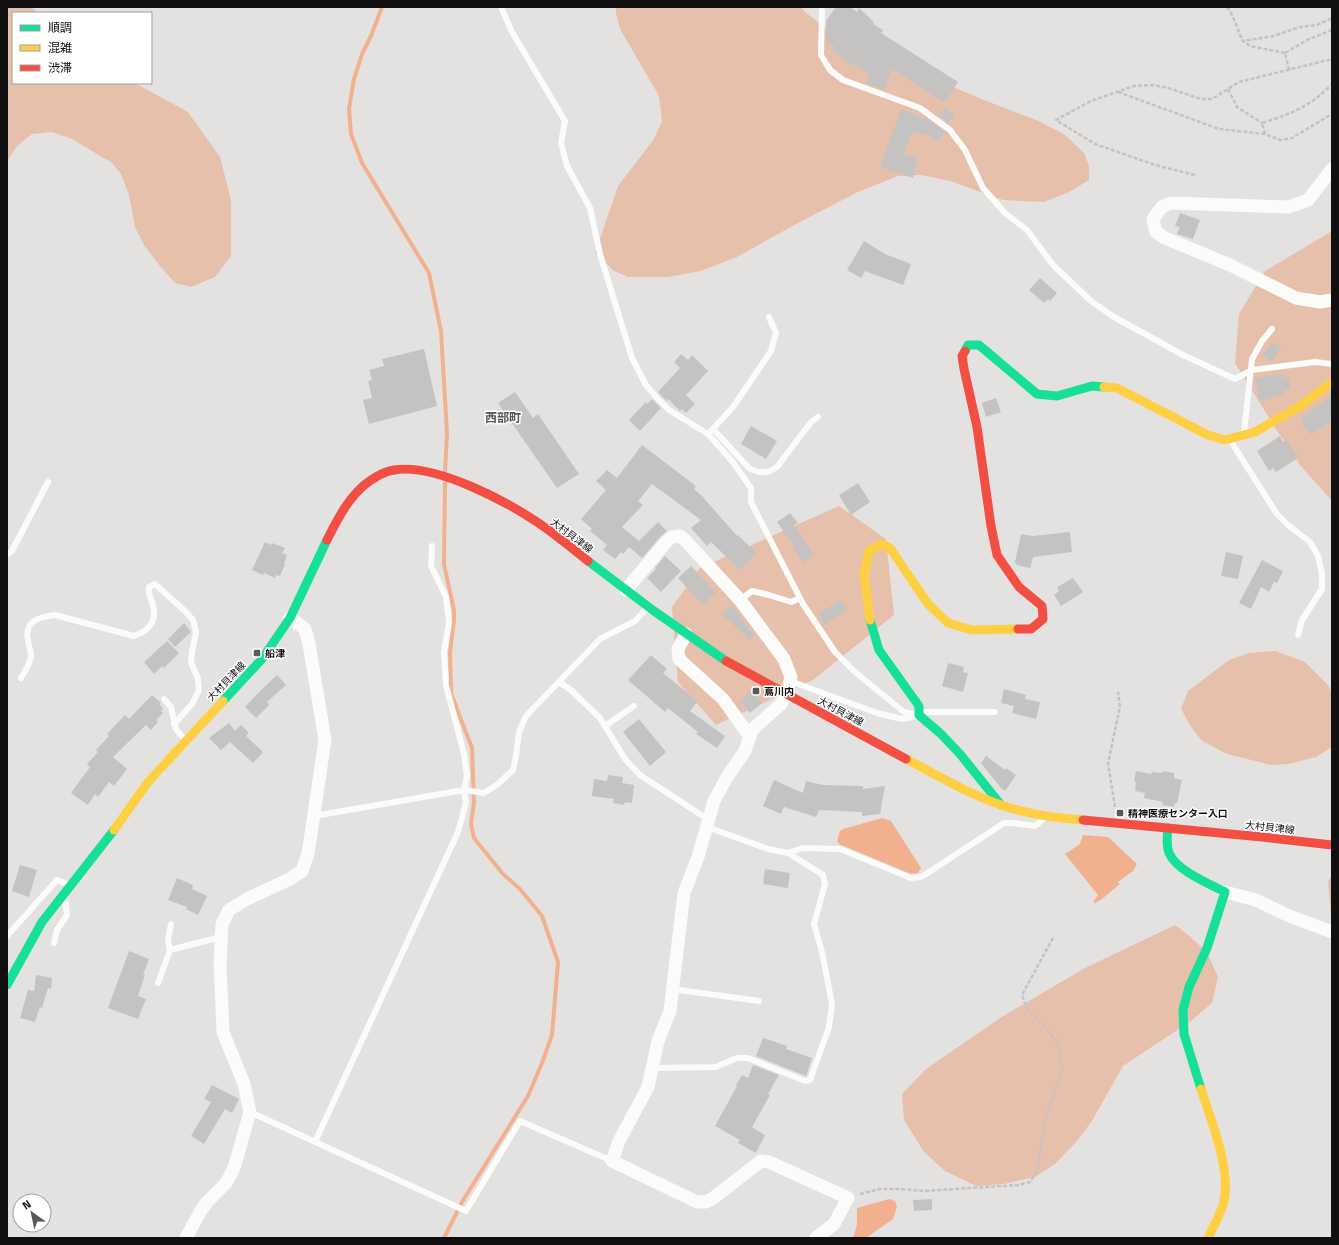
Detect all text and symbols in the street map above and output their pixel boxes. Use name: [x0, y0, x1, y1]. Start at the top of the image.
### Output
legend: [12, 12, 152, 84]
text: 順調: [48, 18, 72, 37]
text: 混雑: [48, 38, 72, 57]
text: 渋滞: [48, 58, 72, 77]
district label: 西部町: [485, 408, 521, 427]
street label: 大村貝津線: [547, 514, 596, 556]
place label: 船津: [265, 646, 285, 661]
marker: 船津: [252, 648, 262, 658]
street label: 大村貝津線: [204, 658, 249, 705]
place label: 蔦川内: [764, 684, 794, 699]
marker: 蔦川内: [751, 686, 761, 696]
street label: 大村貝津線: [815, 693, 866, 730]
place label: 精神医療センター入口: [1128, 806, 1228, 821]
marker: 精神医療センター入口: [1115, 808, 1125, 818]
street label: 大村貝津線: [1244, 817, 1296, 838]
north arrow: [12, 1193, 52, 1233]
text: N: [19, 1196, 34, 1213]

